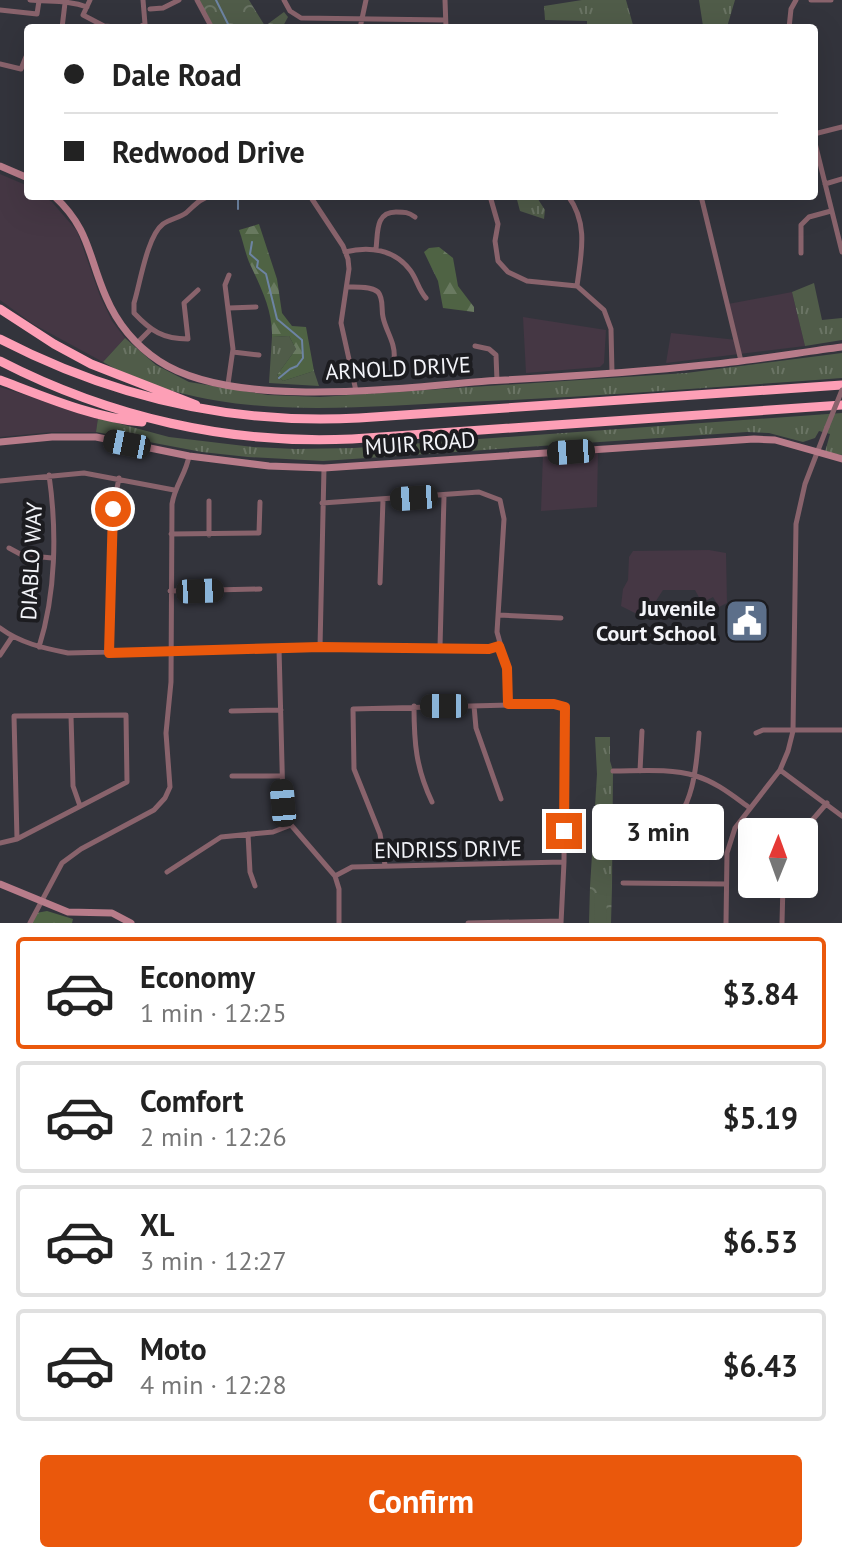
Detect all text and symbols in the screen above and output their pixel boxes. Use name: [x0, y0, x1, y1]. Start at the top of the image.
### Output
text: Dale Road: [112, 55, 242, 94]
text: Redwood Drive: [112, 132, 305, 171]
street label: ARNOLD DRIVE: [325, 350, 471, 386]
street label: MUIR ROAD: [364, 425, 476, 461]
car: [101, 428, 153, 460]
car: [546, 438, 596, 466]
car: [389, 484, 439, 512]
route start: [95, 491, 131, 527]
street label: DIABLO WAY: [14, 501, 48, 621]
car: [176, 578, 224, 604]
place label: Juvenile Court School: [596, 594, 717, 647]
public building icon: Juvenile Court School: [723, 597, 771, 645]
car: [420, 694, 468, 718]
car: [269, 778, 297, 828]
callout: 3 min: [592, 803, 724, 859]
route end: [546, 813, 582, 849]
text: 3 min: [626, 815, 690, 848]
north arrow: [738, 818, 818, 898]
map controls: [738, 818, 818, 898]
street label: ENDRISS DRIVE: [374, 834, 522, 864]
icon: car: [44, 957, 116, 1029]
text: Economy: [140, 957, 255, 996]
text: $3.84: [723, 974, 798, 1013]
text: 1 min · 12:25: [140, 996, 287, 1029]
icon: car: [44, 1081, 116, 1153]
text: Comfort: [140, 1081, 243, 1120]
text: $5.19: [723, 1098, 798, 1137]
text: 2 min · 12:26: [140, 1120, 287, 1153]
icon: car: [44, 1205, 116, 1277]
text: XL: [140, 1205, 174, 1244]
text: $6.53: [723, 1222, 798, 1261]
text: 3 min · 12:27: [140, 1244, 287, 1277]
icon: car: [44, 1329, 116, 1401]
text: Moto: [140, 1329, 207, 1368]
text: $6.43: [723, 1346, 798, 1385]
text: 4 min · 12:28: [140, 1368, 287, 1401]
button: Confirm: [40, 1455, 802, 1547]

